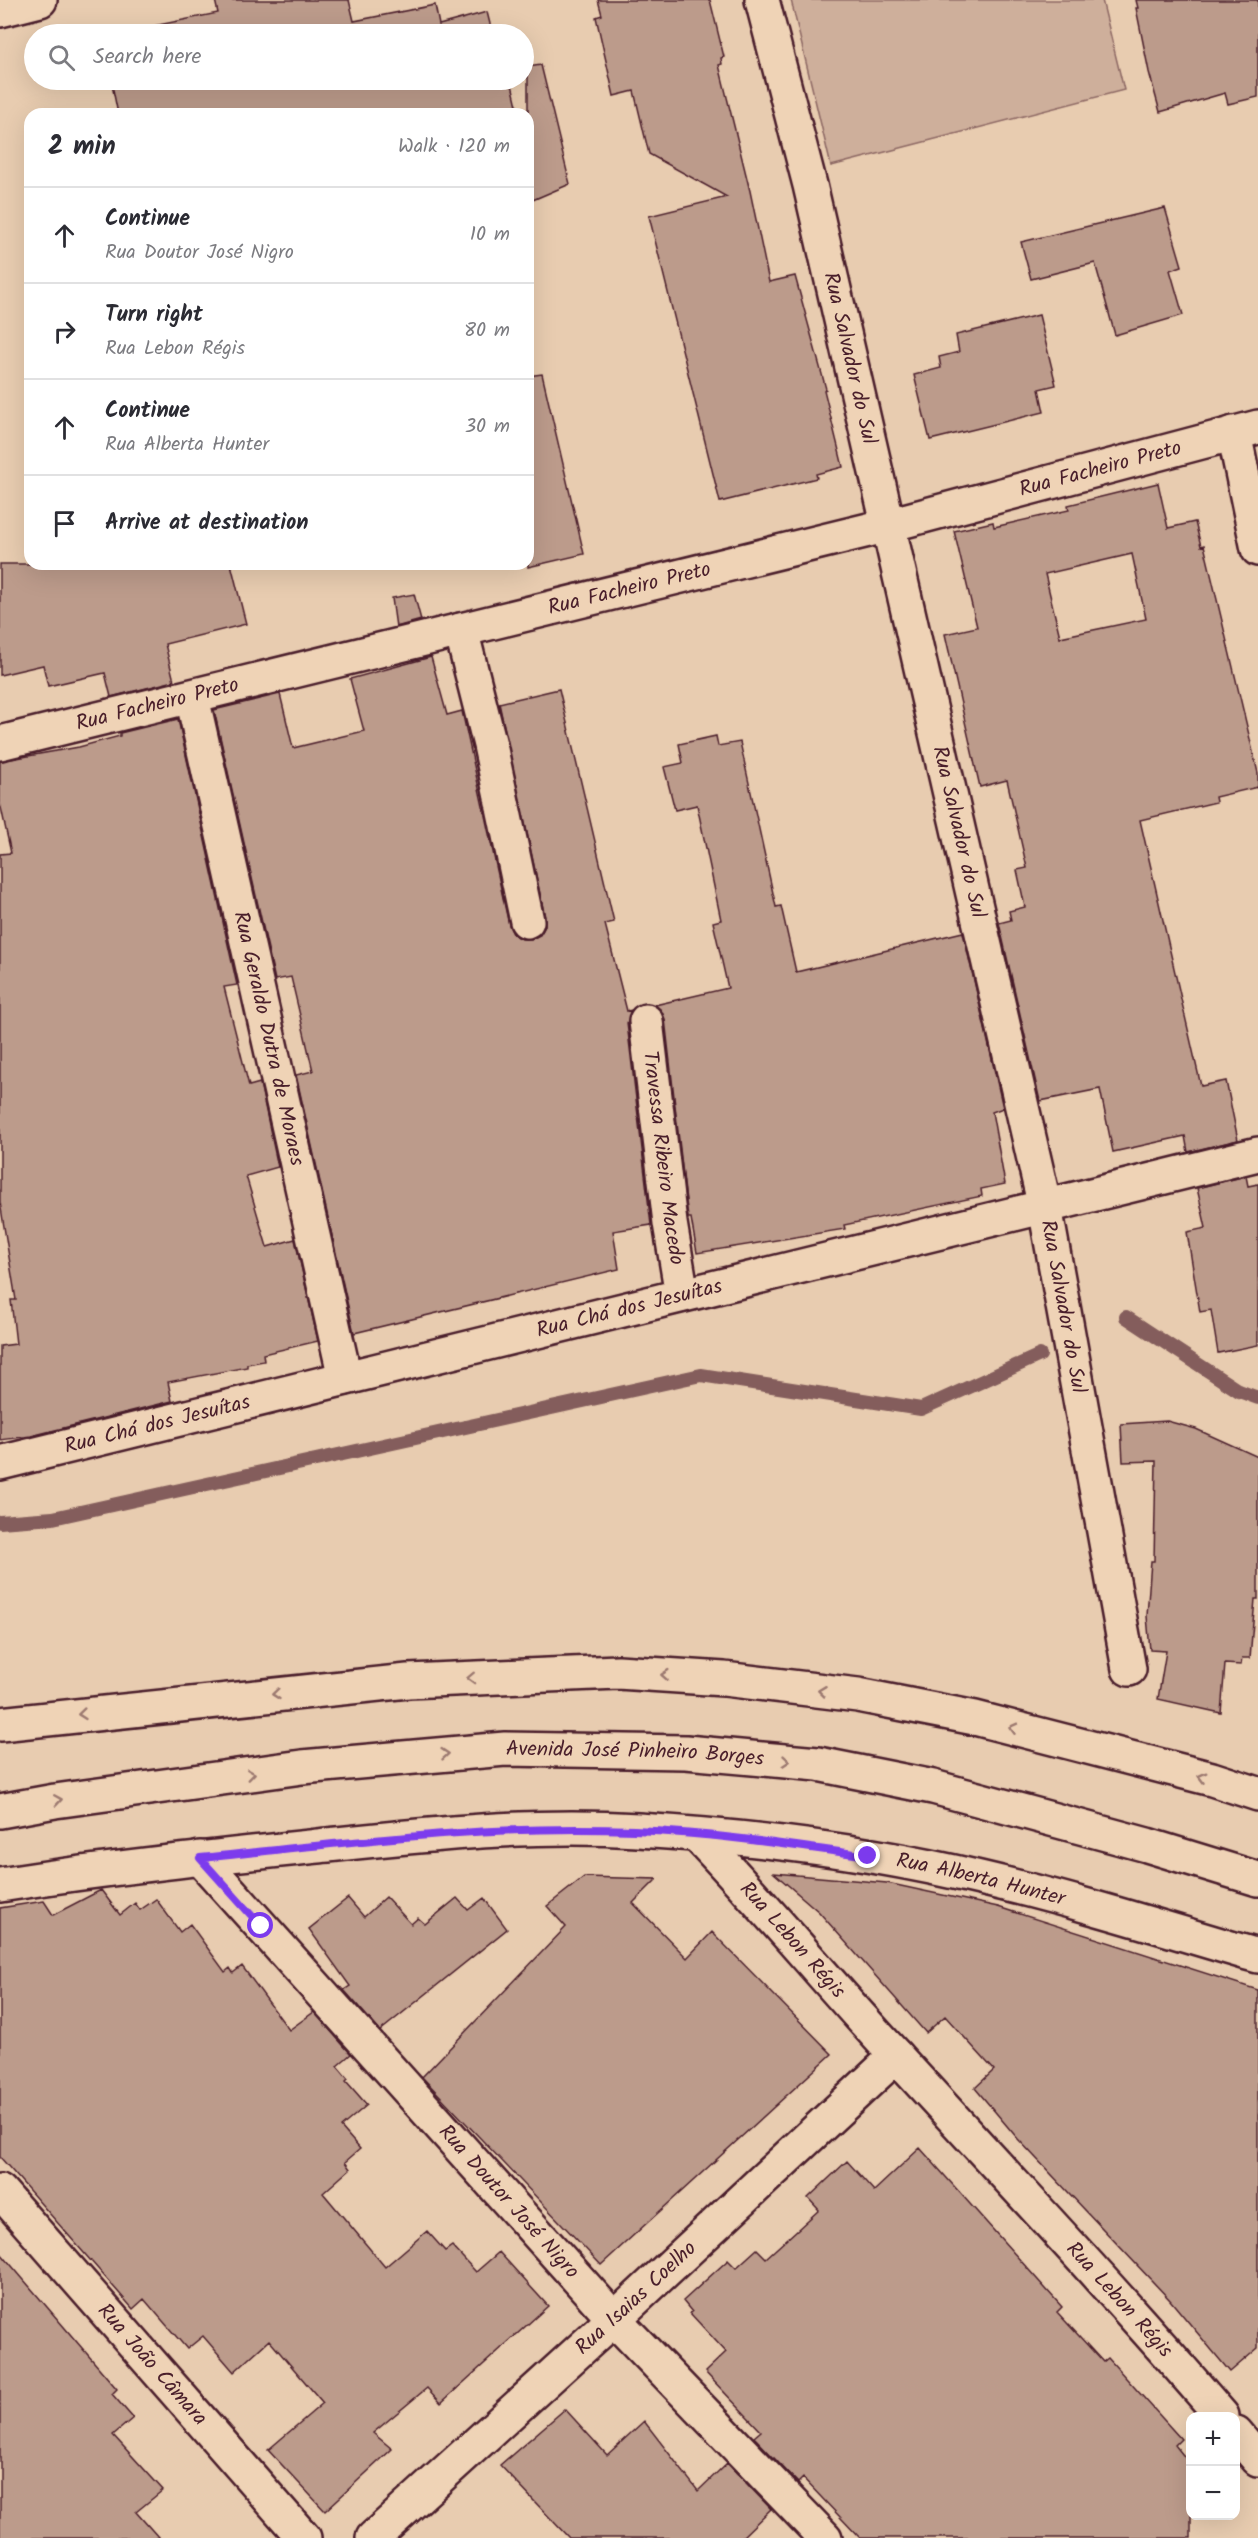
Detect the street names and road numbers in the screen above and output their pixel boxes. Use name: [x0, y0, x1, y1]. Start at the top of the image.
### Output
street label: Rua Salvador do Sul: [814, 269, 886, 448]
street label: Rua Facheiro Preto: [1015, 432, 1185, 506]
street label: Rua Facheiro Preto: [544, 553, 714, 625]
street label: Rua Facheiro Preto: [72, 669, 242, 740]
street label: Rua Salvador do Sul: [923, 743, 995, 921]
street label: Rua Geraldo Dutra de Moraes: [224, 908, 313, 1169]
street label: Travessa Ribeiro Macedo: [633, 1049, 693, 1267]
street label: Rua Salvador do Sul: [1031, 1217, 1095, 1396]
street label: Rua Chá dos Jesuítas: [533, 1270, 726, 1347]
street label: Rua Chá dos Jesuítas: [61, 1386, 254, 1463]
street label: Avenida José Pinheiro Borges: [505, 1733, 765, 1776]
street label: Rua Alberta Hunter: [894, 1844, 1070, 1916]
street label: Rua Lebon Régis: [731, 1874, 854, 2006]
street label: Rua Doutor José Nigro: [430, 2117, 587, 2287]
street label: Rua Isaias Coelho: [568, 2233, 704, 2363]
street label: Rua Lebon Régis: [1058, 2234, 1181, 2366]
street label: Rua João Câmara: [89, 2296, 215, 2433]

